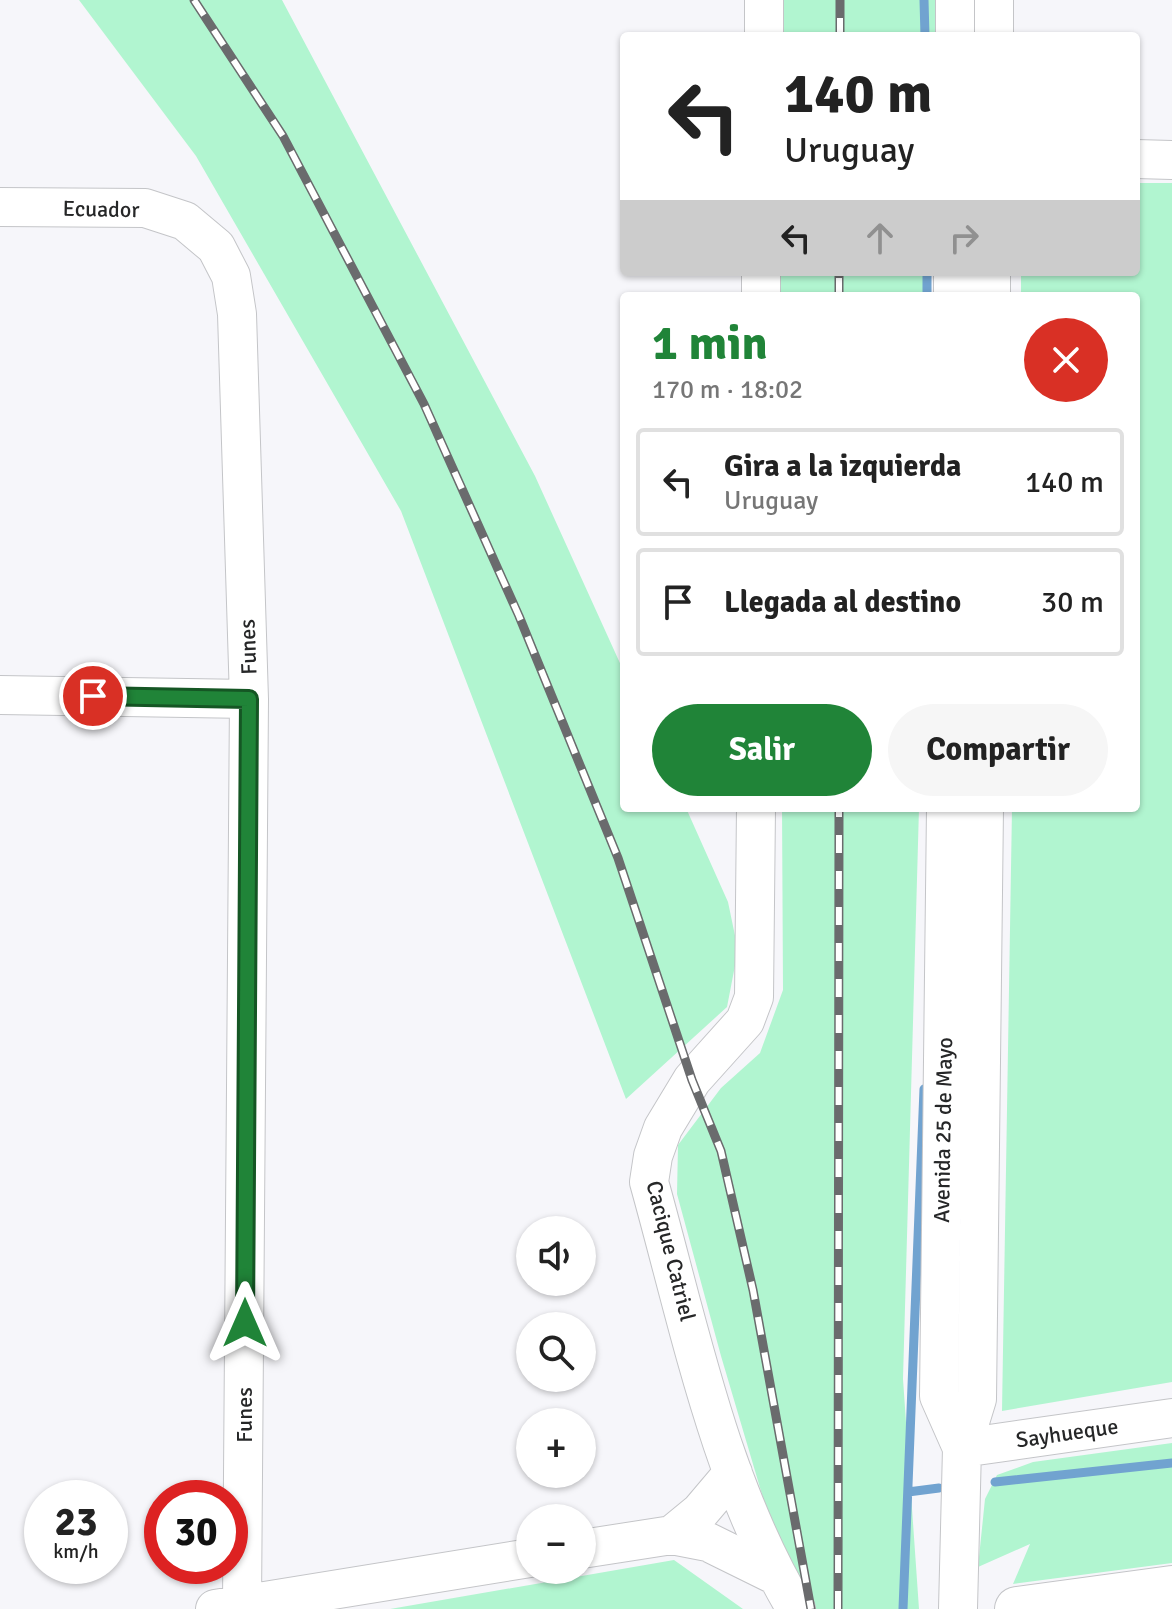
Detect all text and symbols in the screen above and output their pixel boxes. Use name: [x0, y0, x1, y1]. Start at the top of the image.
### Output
text: 140 m: [784, 59, 932, 128]
icon: left: [652, 64, 756, 168]
text: Uruguay: [784, 128, 914, 173]
street label: Ecuador: [62, 195, 140, 223]
icon: left: [774, 216, 818, 260]
icon: ahead: [858, 216, 902, 260]
icon: right: [942, 216, 986, 260]
text: 1 min: [652, 314, 768, 373]
button: close: [1024, 318, 1108, 402]
text: 170 m · 18:02: [652, 374, 803, 406]
text: Gira a la izquierda: [724, 448, 961, 485]
icon: left: [656, 460, 700, 504]
text: 140 m: [1025, 464, 1104, 501]
text: Uruguay: [724, 485, 818, 517]
icon: arrive: [656, 580, 700, 624]
text: Llegada al destino: [724, 584, 961, 621]
text: 30 m: [1041, 584, 1104, 621]
street label: Funes: [234, 619, 262, 675]
pin: [59, 662, 127, 730]
icon: arrive: [71, 674, 115, 718]
button: Salir: [652, 704, 872, 796]
button: Compartir: [888, 704, 1108, 796]
street label: Avenida 25 de Mayo: [928, 1037, 958, 1223]
street label: Cacique Catriel: [640, 1178, 702, 1324]
map controls: [516, 1216, 596, 1584]
button: sound: [516, 1216, 596, 1296]
position arrow: [203, 1281, 287, 1365]
button: search: [516, 1312, 596, 1392]
street label: Funes: [231, 1387, 258, 1443]
button: +: [516, 1408, 596, 1488]
street label: Sayhueque: [1014, 1412, 1120, 1454]
speed limit sign: 30: [144, 1480, 248, 1584]
text: 23: [54, 1497, 98, 1547]
button: −: [516, 1504, 596, 1584]
text: km/h: [53, 1539, 99, 1564]

